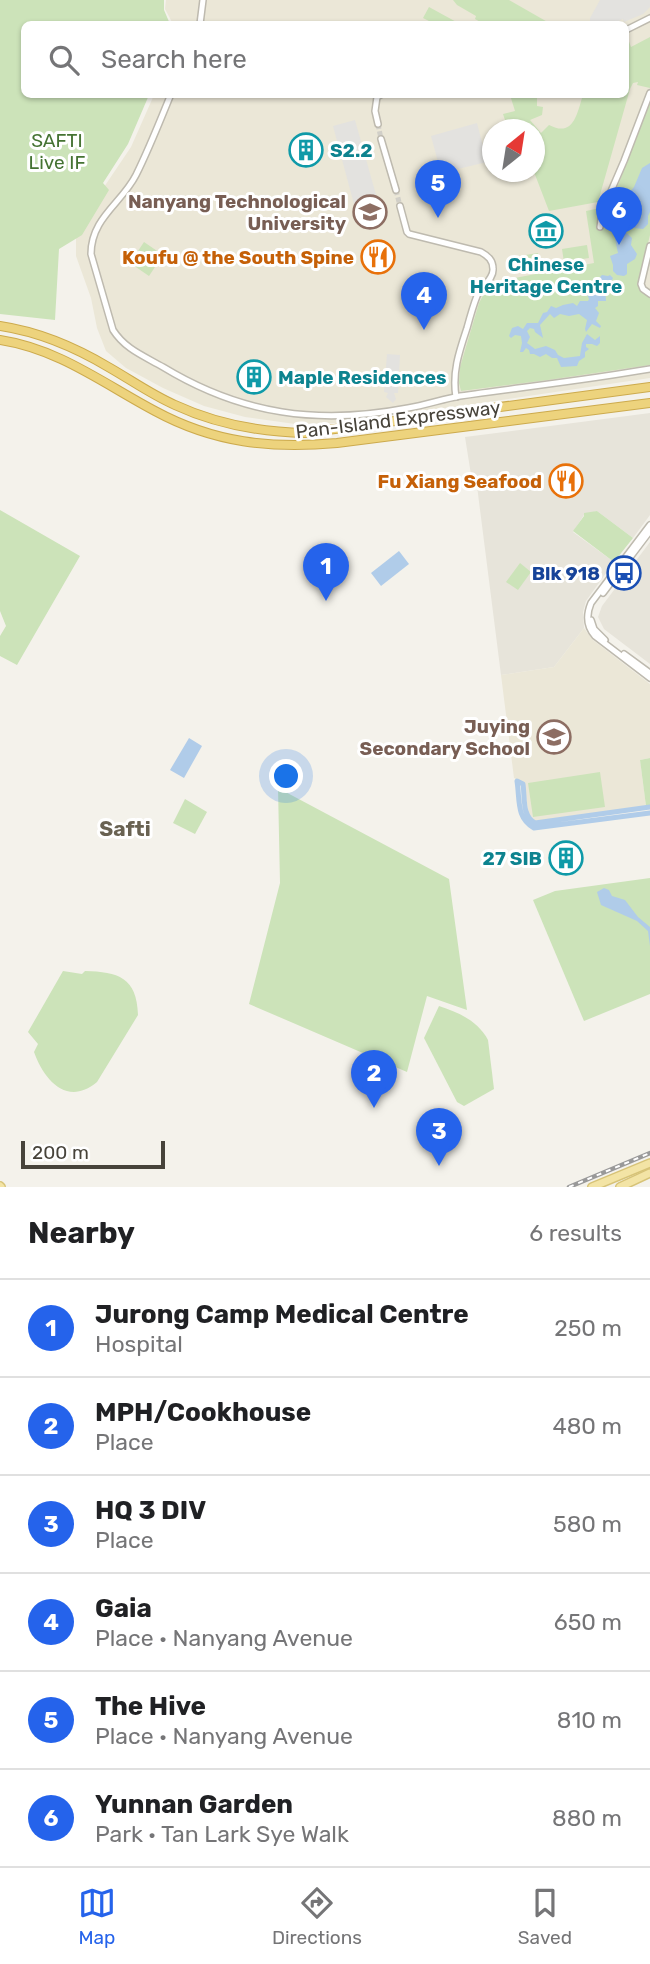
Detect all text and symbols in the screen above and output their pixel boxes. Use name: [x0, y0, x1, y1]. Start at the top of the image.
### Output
search box: [21, 21, 629, 98]
icon: search: [45, 41, 83, 79]
text: Search here: [101, 44, 247, 75]
north arrow: [482, 119, 545, 182]
park label: SAFTI Live IF: [28, 129, 86, 174]
building icon: S2.2: [287, 131, 325, 169]
place label: S2.2: [330, 139, 373, 162]
pin: 5: [415, 160, 461, 218]
pin: 6: [596, 187, 642, 245]
place label: Nanyang Technological University: [128, 190, 347, 235]
school or university icon: Nanyang Technological University: [351, 193, 389, 231]
museum icon: Chinese Heritage Centre: [527, 212, 565, 250]
restaurant icon: Koufu @ the South Spine: [359, 238, 397, 276]
place label: Koufu @ the South Spine: [122, 246, 354, 269]
place label: Chinese Heritage Centre: [470, 253, 622, 298]
pin: 4: [401, 272, 447, 330]
building icon: Maple Residences: [235, 358, 273, 396]
place label: Maple Residences: [278, 366, 446, 389]
street label: Pan-Island Expressway: [294, 396, 502, 443]
restaurant icon: Fu Xiang Seafood: [547, 462, 585, 500]
place label: Fu Xiang Seafood: [378, 470, 542, 493]
pin: 1: [303, 543, 349, 601]
bus stop icon: Blk 918: [605, 554, 643, 592]
place label: Blk 918: [532, 562, 600, 585]
place label: Juying Secondary School: [360, 715, 530, 760]
school or university icon: Juying Secondary School: [535, 718, 573, 756]
your location: [269, 759, 303, 793]
district label: Safti: [99, 816, 151, 841]
building icon: 27 SIB: [547, 839, 585, 877]
place label: 27 SIB: [483, 847, 542, 870]
pin: 2: [351, 1050, 397, 1108]
pin: 3: [416, 1108, 462, 1166]
scale bar: [21, 1138, 164, 1170]
text: 200 m: [32, 1141, 89, 1164]
text: Nearby: [28, 1215, 135, 1251]
text: 6 results: [529, 1219, 622, 1247]
text: Jurong Camp Medical Centre: [95, 1299, 469, 1330]
text: 1: [45, 1314, 57, 1342]
text: 250 m: [554, 1314, 622, 1342]
text: Hospital: [95, 1330, 183, 1358]
text: MPH/Cookhouse: [95, 1397, 311, 1428]
text: 2: [44, 1412, 58, 1440]
text: 480 m: [552, 1412, 622, 1440]
text: Place: [95, 1428, 154, 1456]
text: HQ 3 DIV: [95, 1495, 206, 1526]
text: 3: [43, 1510, 59, 1538]
text: 580 m: [553, 1510, 622, 1538]
text: Place: [95, 1526, 154, 1554]
text: Gaia: [95, 1593, 152, 1624]
text: 4: [43, 1608, 59, 1636]
text: 650 m: [554, 1608, 622, 1636]
text: Place · Nanyang Avenue: [95, 1624, 353, 1652]
text: The Hive: [95, 1691, 206, 1722]
text: 5: [44, 1706, 58, 1734]
text: 810 m: [557, 1706, 622, 1734]
text: Place · Nanyang Avenue: [95, 1722, 353, 1750]
text: Yunnan Garden: [95, 1789, 293, 1820]
text: 6: [44, 1804, 58, 1832]
text: 880 m: [552, 1804, 622, 1832]
text: Park · Tan Lark Sye Walk: [95, 1820, 349, 1848]
tab: Map: [78, 1884, 116, 1949]
tab: Directions: [272, 1884, 362, 1949]
tab: Saved: [518, 1884, 572, 1949]

